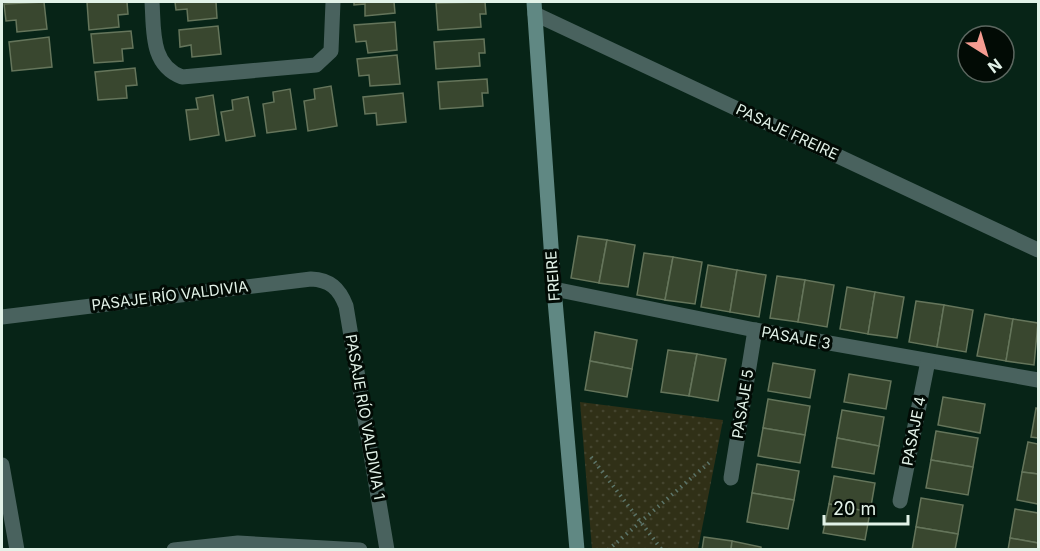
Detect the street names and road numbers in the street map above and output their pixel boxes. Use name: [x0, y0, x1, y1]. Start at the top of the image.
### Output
street label: PASAJE FREIRE: [733, 100, 841, 164]
street label: FREIRE: [541, 250, 564, 302]
street label: PASAJE RÍO VALDIVIA: [91, 276, 249, 315]
street label: PASAJE 3: [760, 322, 832, 353]
street label: PASAJE RÍO VALDIVIA 1: [342, 333, 389, 501]
street label: PASAJE 5: [728, 368, 757, 440]
street label: PASAJE 4: [897, 395, 930, 467]

